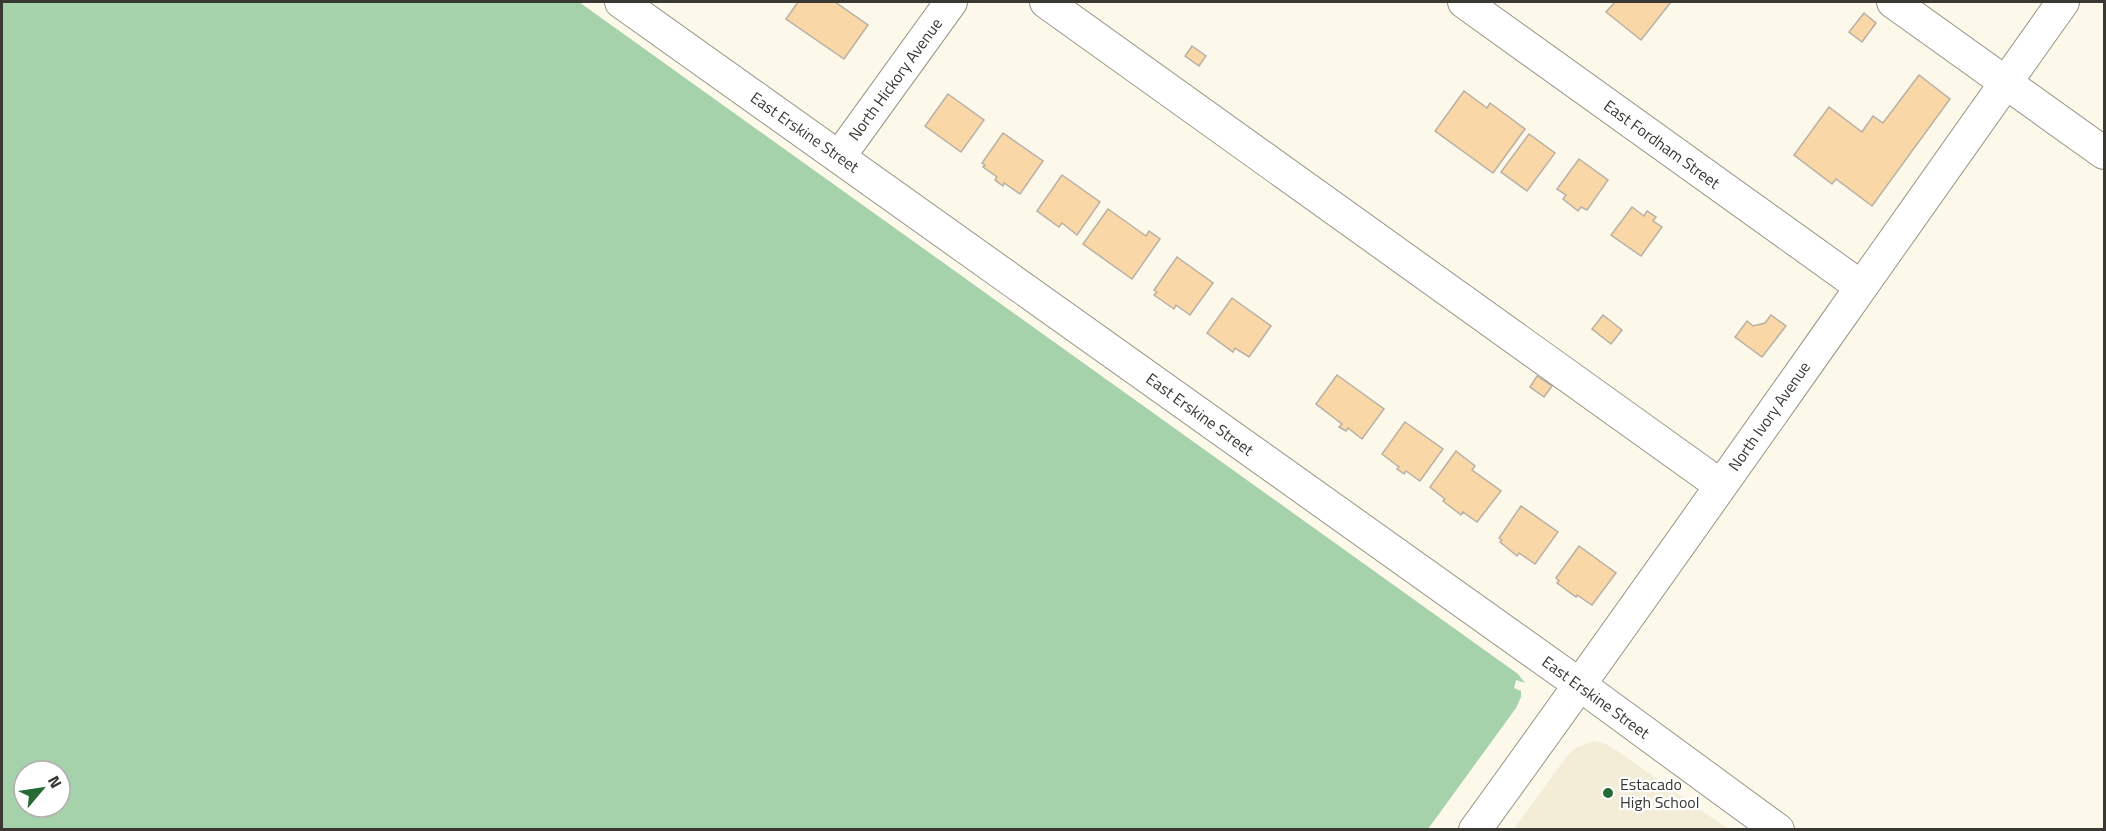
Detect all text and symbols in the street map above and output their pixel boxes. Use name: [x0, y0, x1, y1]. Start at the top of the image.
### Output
street label: North Hickory Avenue: [842, 13, 948, 145]
street label: East Erskine Street: [746, 85, 865, 179]
street label: East Fordham Street: [1599, 94, 1725, 195]
street label: North Ivory Avenue: [1722, 356, 1816, 476]
street label: East Erskine Street: [1141, 367, 1259, 462]
street label: East Erskine Street: [1537, 650, 1655, 745]
north arrow: [12, 759, 72, 819]
text: N: [42, 771, 68, 792]
place label: Estacado High School: [1620, 772, 1699, 814]
marker: Estacado High School: [1601, 786, 1615, 800]

